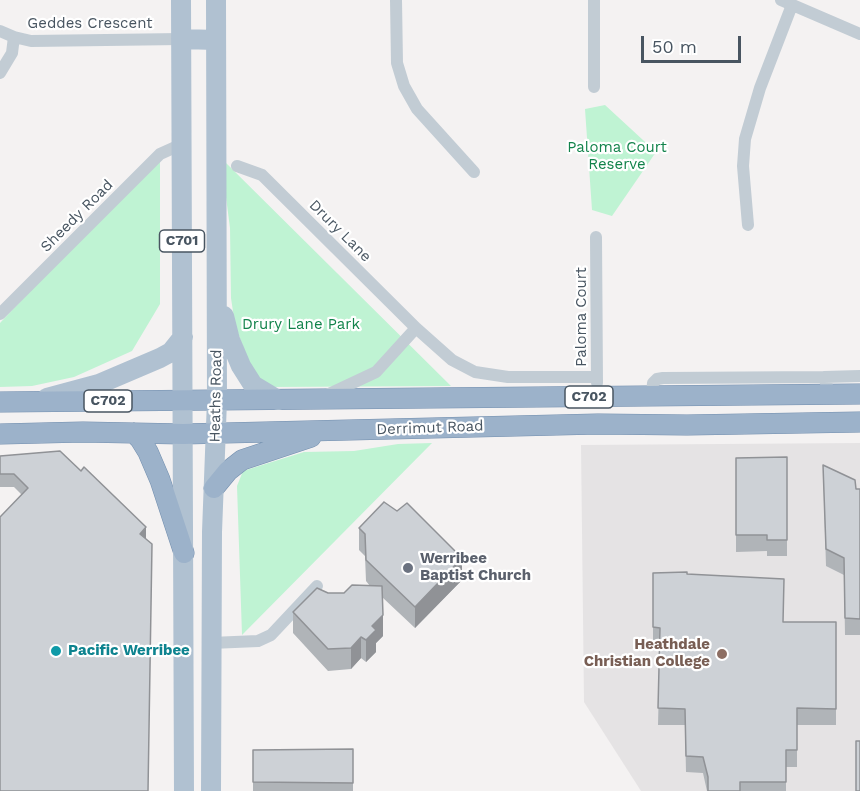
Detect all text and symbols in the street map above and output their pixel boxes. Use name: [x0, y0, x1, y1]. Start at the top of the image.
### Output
street label: Geddes Crescent: [27, 15, 153, 33]
scale bar: [644, 24, 744, 62]
text: 50 m: [652, 36, 697, 57]
park label: Paloma Court Reserve: [567, 139, 667, 174]
street label: Sheedy Road: [37, 176, 117, 256]
street label: Drury Lane: [305, 196, 375, 266]
road number: C701: [160, 230, 204, 252]
street label: Paloma Court: [573, 267, 591, 367]
park label: Drury Lane Park: [242, 316, 360, 334]
street label: Heaths Road: [206, 349, 226, 443]
road number: C702: [565, 386, 613, 408]
road number: C702: [84, 390, 132, 412]
street label: Derrimut Road: [376, 417, 484, 439]
place label: Werribee Baptist Church: [420, 550, 531, 585]
marker: Werribee Baptist Church: [401, 561, 415, 575]
place label: Heathdale Christian College: [584, 636, 710, 671]
place label: Pacific Werribee: [68, 642, 190, 660]
marker: Pacific Werribee: [49, 644, 63, 658]
marker: Heathdale Christian College: [715, 647, 729, 661]

